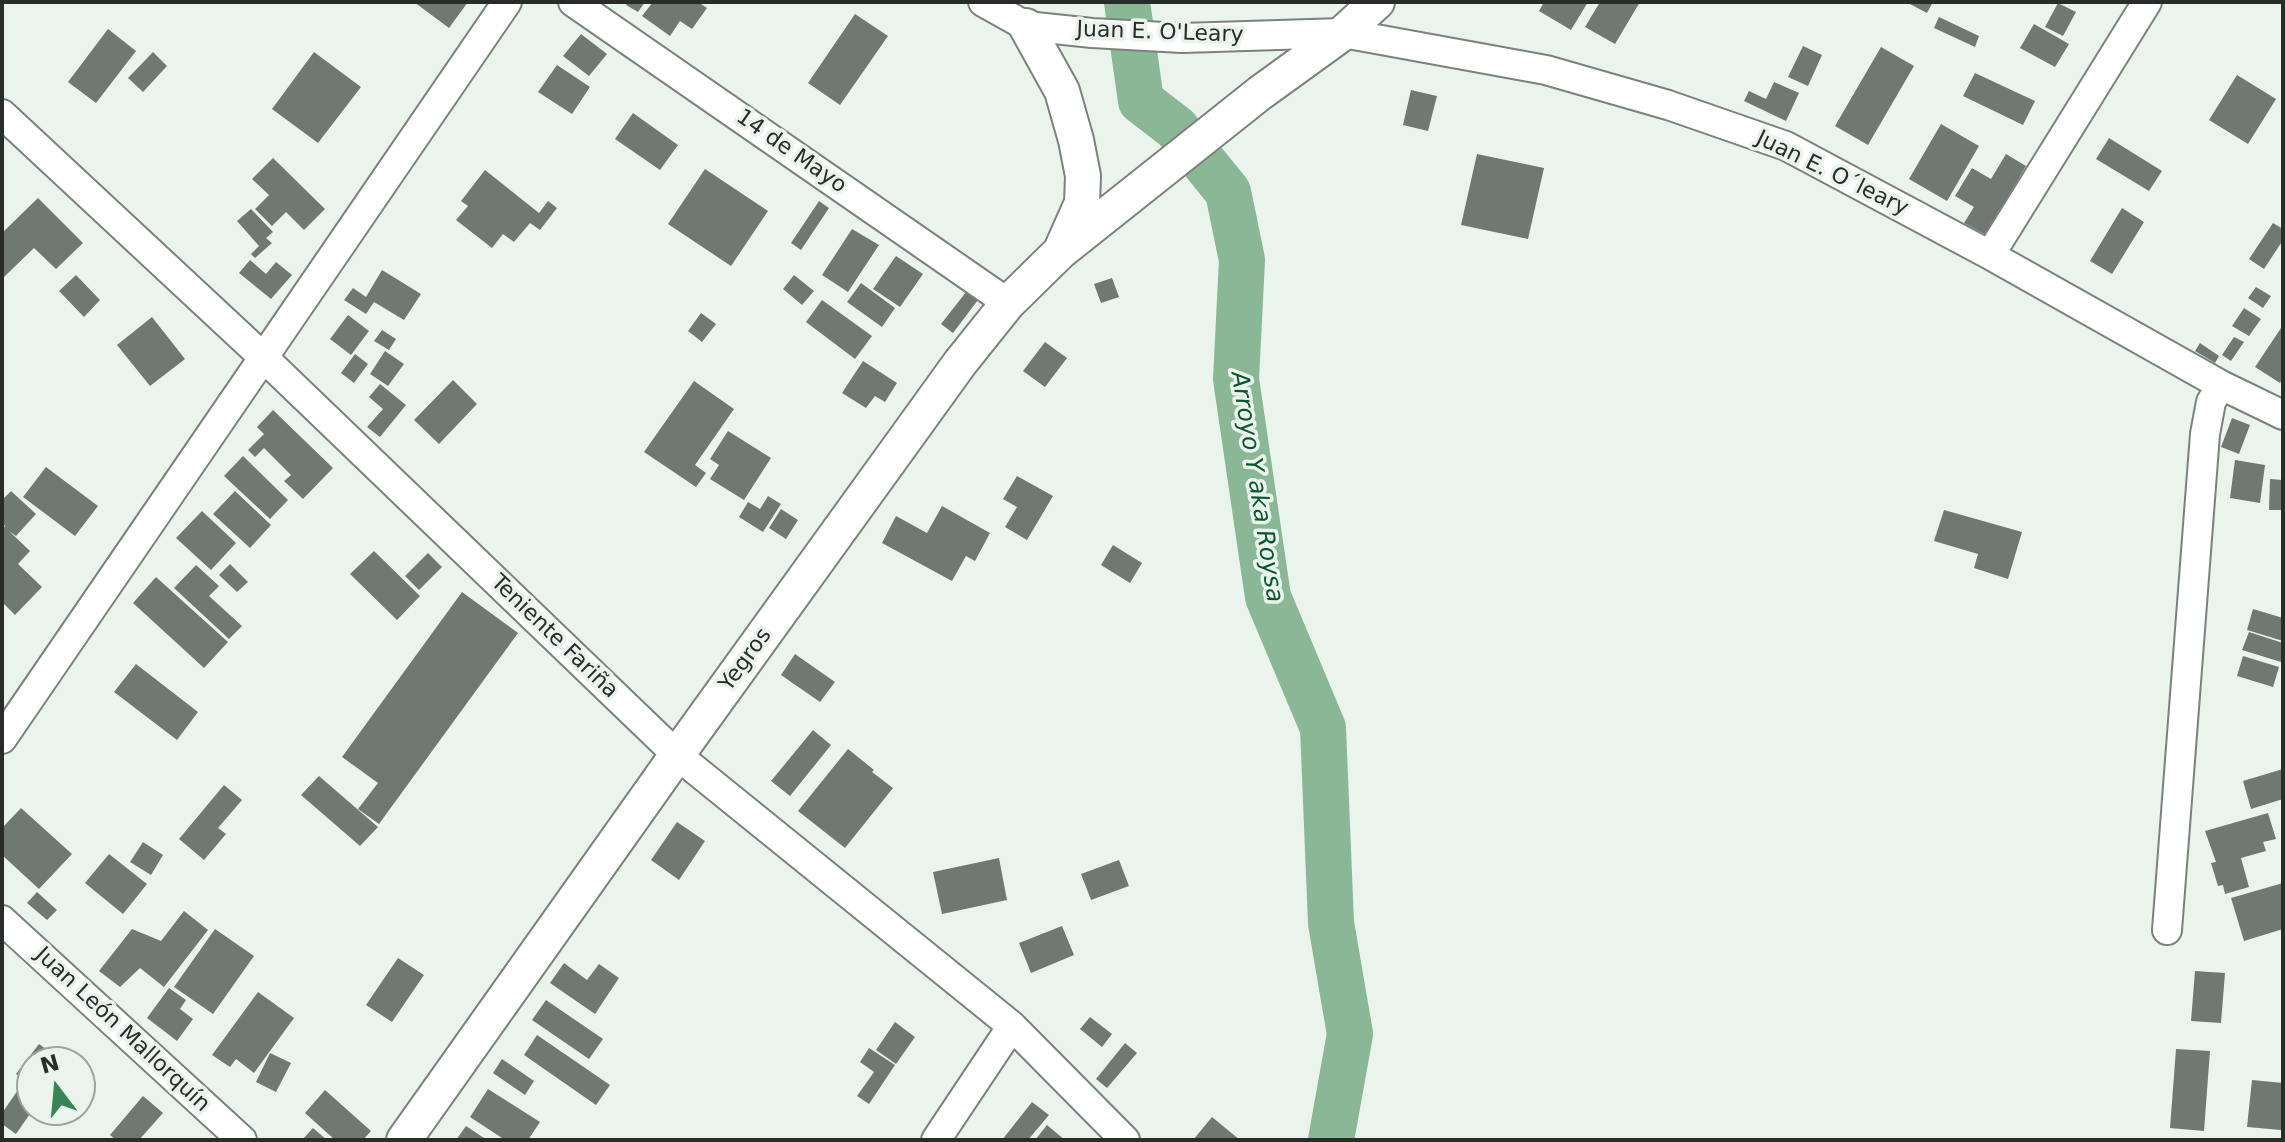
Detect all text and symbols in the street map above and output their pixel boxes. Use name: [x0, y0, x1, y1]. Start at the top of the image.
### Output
street label: Juan E. O'Leary: [1076, 17, 1244, 49]
street label: 14 de Mayo: [731, 104, 851, 200]
street label: Juan E. O´leary: [1752, 126, 1912, 222]
water label: Arroyo Y aka Roysa: [1224, 370, 1288, 604]
street label: Teniente Fariña: [485, 570, 623, 704]
street label: Yegros: [714, 623, 778, 697]
street label: Juan León Mallorquín: [29, 942, 215, 1118]
north arrow: [16, 1046, 96, 1126]
text: N: [37, 1050, 62, 1079]

